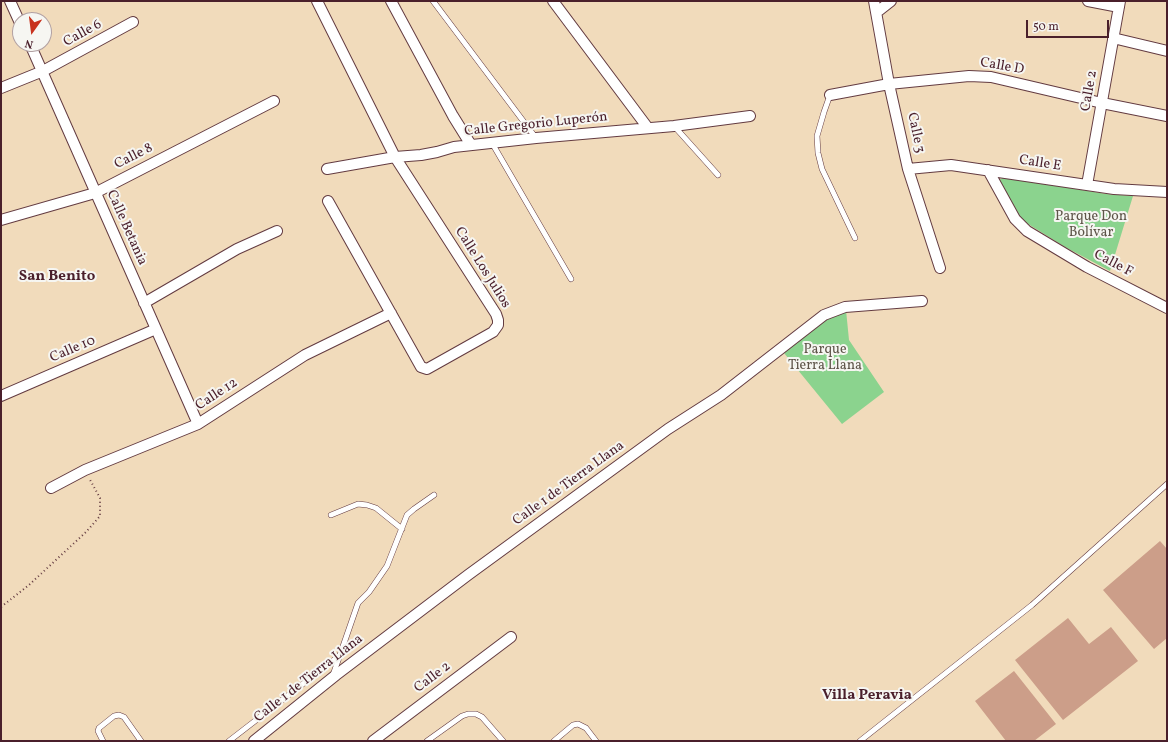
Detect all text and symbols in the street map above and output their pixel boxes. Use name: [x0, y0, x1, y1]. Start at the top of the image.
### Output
north arrow: [12, 12, 52, 52]
scale bar: [1028, 12, 1111, 38]
street label: Calle 6: [61, 17, 105, 51]
text: 50 m: [1033, 19, 1059, 35]
text: N: [24, 35, 35, 51]
street label: Calle D: [979, 55, 1025, 79]
street label: Calle 2: [1078, 69, 1102, 113]
street label: Calle Gregorio Luperón: [464, 109, 608, 141]
street label: Calle 3: [903, 111, 927, 155]
street label: Calle 8: [112, 140, 156, 174]
street label: Calle E: [1018, 152, 1062, 176]
street label: Calle Betania: [102, 188, 150, 268]
park label: Parque Don Bolívar: [1055, 209, 1127, 242]
street label: Calle Los Julios: [450, 224, 514, 312]
street label: Calle F: [1091, 247, 1135, 281]
district label: San Benito: [19, 268, 95, 286]
street label: Calle 10: [48, 333, 98, 367]
park label: Parque Tierra Llana: [788, 342, 862, 374]
street label: Calle 12: [193, 375, 241, 415]
street label: Calle 1 de Tierra Llana: [510, 438, 628, 530]
street label: Calle 1 de Tierra Llana: [251, 631, 367, 727]
street label: Calle 2: [411, 659, 455, 697]
district label: Villa Peravia: [822, 687, 912, 705]

